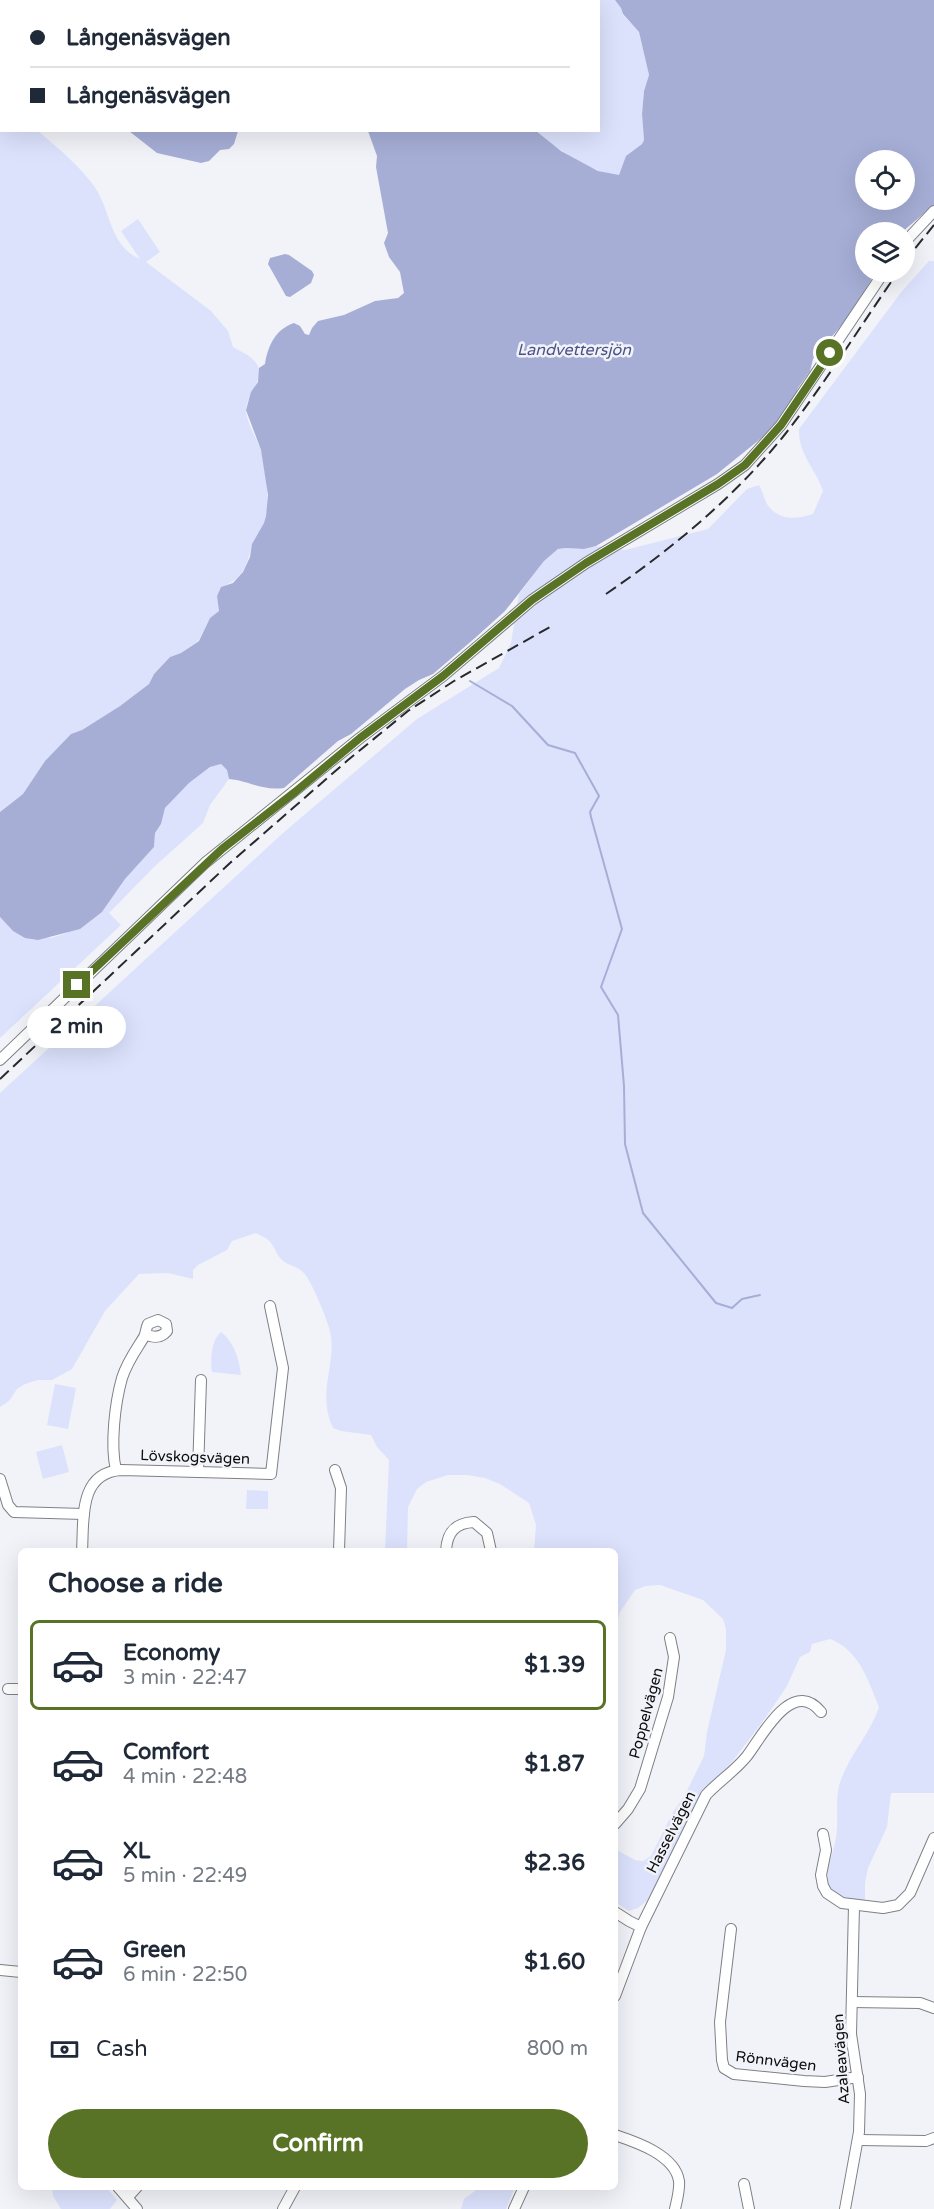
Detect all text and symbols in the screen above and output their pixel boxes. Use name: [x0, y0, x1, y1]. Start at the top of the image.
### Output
text: Långenäsvägen: [66, 25, 231, 51]
text: Långenäsvägen: [66, 83, 231, 109]
map controls: [855, 150, 915, 282]
button: locate: [855, 150, 915, 210]
button: layers: [855, 222, 915, 282]
route start: [816, 339, 843, 366]
water label: Landvettersjön: [517, 340, 632, 360]
route end: [63, 971, 90, 998]
callout: 2 min: [28, 1006, 127, 1048]
text: 2 min: [50, 1015, 103, 1039]
street label: Lövskogsvägen: [140, 1446, 250, 1468]
text: Choose a ride: [48, 1567, 223, 1600]
icon: car: [51, 1638, 105, 1692]
text: Economy: [123, 1640, 220, 1666]
text: $1.39: [524, 1652, 585, 1678]
street label: Poppelvägen: [625, 1665, 667, 1761]
text: 3 min · 22:47: [123, 1666, 247, 1690]
icon: car: [51, 1737, 105, 1791]
text: Comfort: [123, 1739, 209, 1765]
text: $1.87: [524, 1751, 585, 1777]
text: 4 min · 22:48: [123, 1765, 247, 1789]
street label: Hasselvägen: [643, 1788, 699, 1876]
icon: car: [51, 1836, 105, 1890]
text: XL: [123, 1838, 150, 1864]
text: $2.36: [524, 1850, 585, 1876]
text: 5 min · 22:49: [123, 1864, 247, 1888]
icon: car: [51, 1935, 105, 1989]
text: Green: [123, 1937, 186, 1963]
text: $1.60: [524, 1949, 585, 1975]
text: 6 min · 22:50: [123, 1963, 247, 1987]
street label: Azaleavägen: [829, 2013, 853, 2105]
icon: cash: [48, 2033, 81, 2066]
text: Cash: [96, 2036, 148, 2062]
text: 800 m: [527, 2037, 588, 2061]
street label: Rönnvägen: [735, 2047, 817, 2075]
button: Confirm: [48, 2109, 588, 2178]

